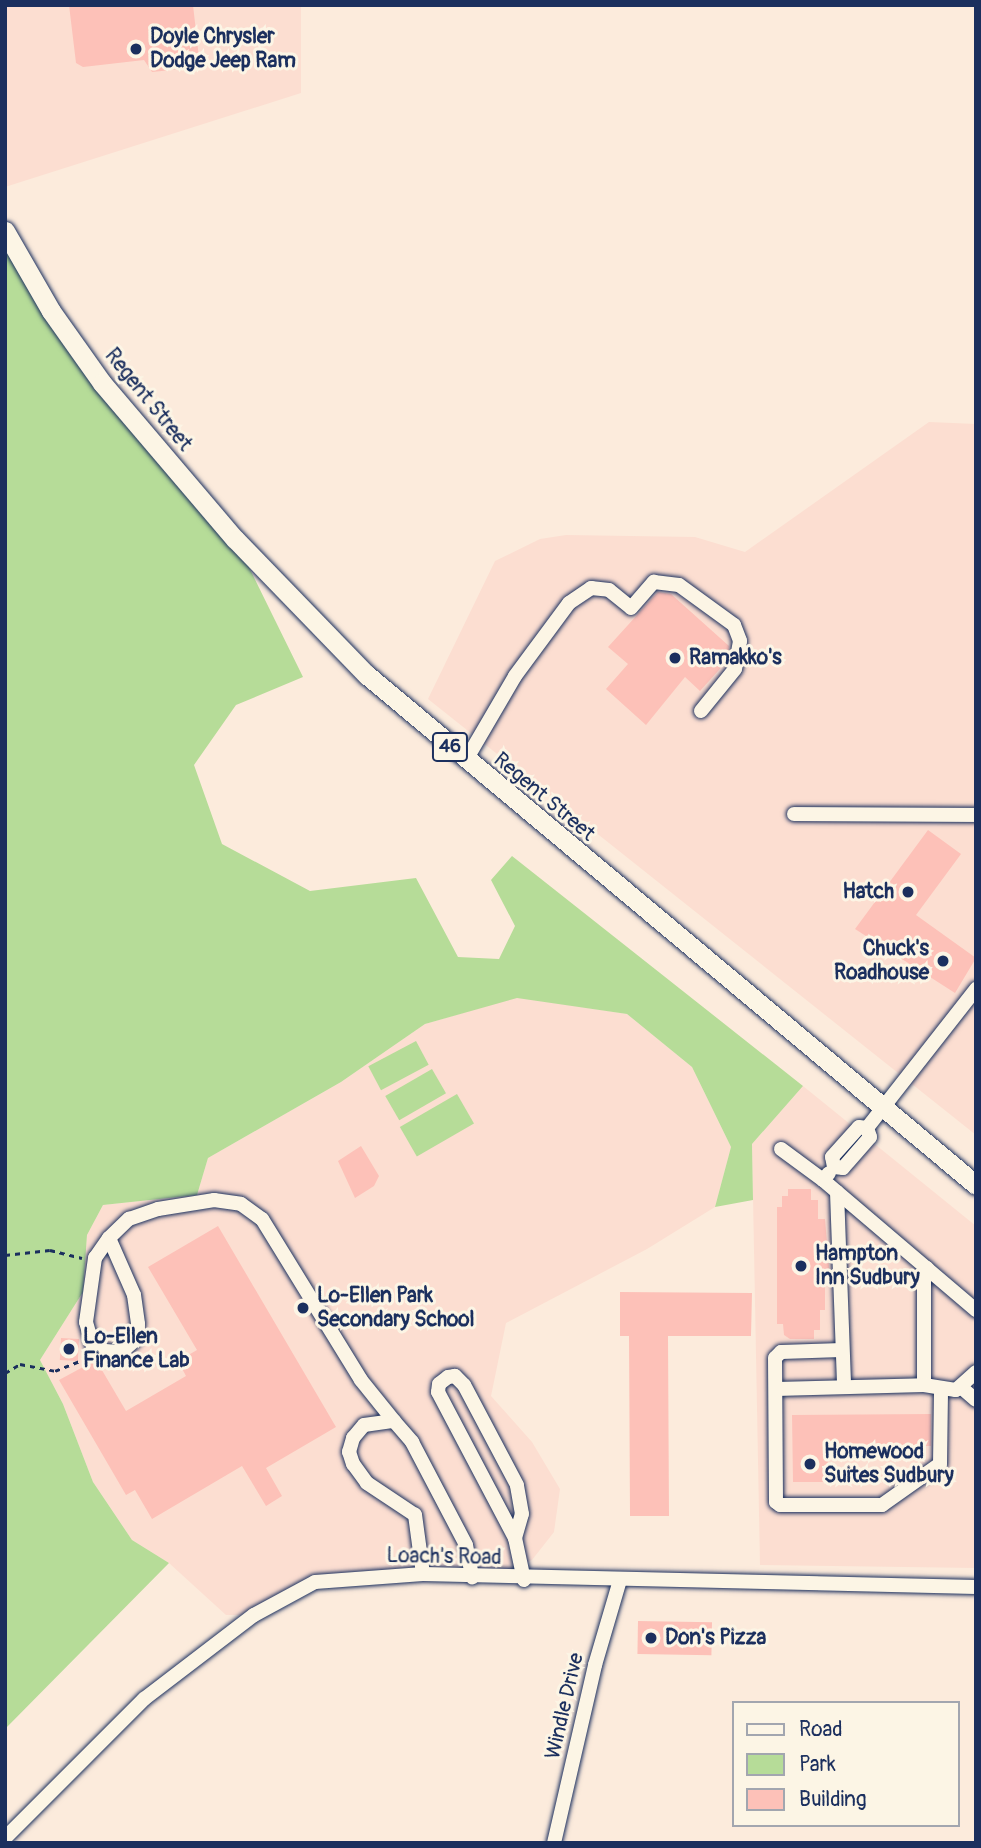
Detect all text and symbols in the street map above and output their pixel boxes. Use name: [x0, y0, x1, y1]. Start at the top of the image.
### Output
place label: Doyle Chrysler Dodge Jeep Ram: [150, 24, 296, 74]
marker: Doyle Chrysler Dodge Jeep Ram: [128, 41, 144, 57]
street label: Regent Street: [99, 344, 197, 456]
place label: Ramakko's: [689, 645, 782, 671]
marker: Ramakko's: [667, 650, 683, 666]
road number: 46: [431, 732, 469, 762]
street label: Regent Street: [488, 747, 600, 847]
place label: Hatch: [843, 879, 894, 905]
marker: Hatch: [900, 884, 916, 900]
place label: Chuck's Roadhouse: [834, 936, 929, 986]
marker: Chuck's Roadhouse: [935, 953, 951, 969]
place label: Hampton Inn Sudbury: [815, 1241, 920, 1291]
marker: Hampton Inn Sudbury: [793, 1258, 809, 1274]
place label: Lo-Ellen Park Secondary School: [317, 1283, 475, 1333]
marker: Lo-Ellen Park Secondary School: [295, 1300, 311, 1316]
place label: Lo-Ellen Finance Lab: [83, 1324, 190, 1374]
marker: Lo-Ellen Finance Lab: [61, 1341, 77, 1357]
place label: Homewood Suites Sudbury: [824, 1439, 954, 1489]
marker: Homewood Suites Sudbury: [802, 1456, 818, 1472]
street label: Loach's Road: [386, 1543, 502, 1571]
place label: Don's Pizza: [665, 1625, 766, 1651]
marker: Don's Pizza: [643, 1630, 659, 1646]
street label: Windle Drive: [541, 1650, 589, 1762]
legend: [732, 1701, 960, 1827]
text: Road: [799, 1716, 843, 1743]
text: Park: [799, 1751, 836, 1778]
text: Building: [799, 1786, 866, 1813]

